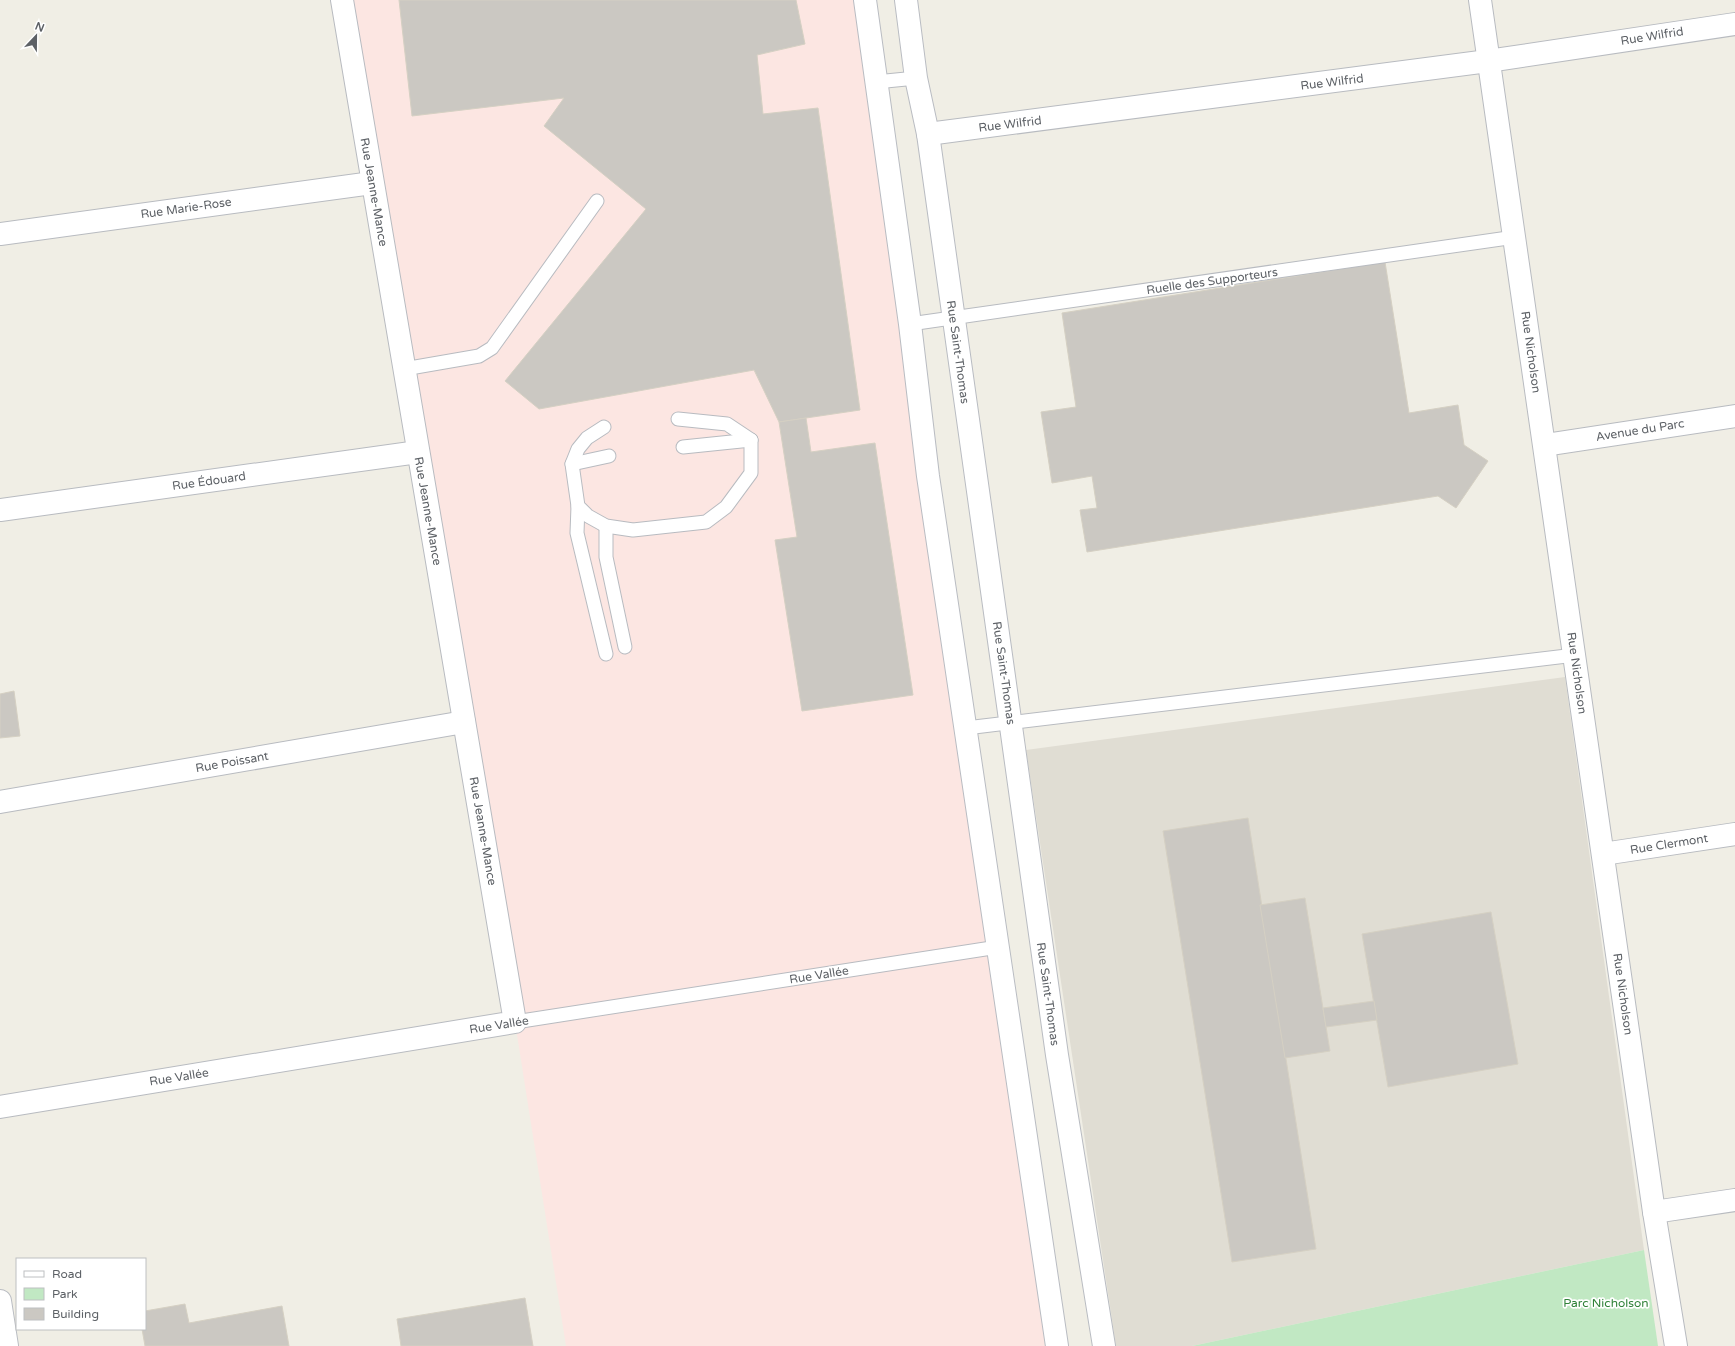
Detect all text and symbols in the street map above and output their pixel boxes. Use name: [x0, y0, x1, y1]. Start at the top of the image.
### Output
north arrow: [16, 16, 56, 56]
text: N: [33, 20, 46, 35]
street label: Rue Wilfrid: [1620, 24, 1684, 48]
street label: Rue Wilfrid: [1300, 71, 1364, 93]
street label: Rue Wilfrid: [978, 113, 1042, 135]
street label: Rue Jeanne-Mance: [358, 137, 390, 248]
street label: Rue Marie-Rose: [140, 195, 233, 221]
street label: Ruelle des Supporteurs: [1145, 265, 1279, 297]
street label: Rue Saint-Thomas: [944, 299, 972, 405]
street label: Rue Nicholson: [1518, 310, 1544, 394]
street label: Avenue du Parc: [1595, 416, 1685, 444]
street label: Rue Jeanne-Mance: [412, 456, 444, 567]
street label: Rue Édouard: [171, 469, 247, 493]
street label: Rue Saint-Thomas: [990, 620, 1018, 726]
street label: Rue Nicholson: [1564, 631, 1590, 715]
street label: Rue Poissant: [194, 749, 270, 775]
street label: Rue Jeanne-Mance: [467, 776, 499, 887]
street label: Rue Clermont: [1629, 831, 1709, 857]
street label: Rue Saint-Thomas: [1034, 941, 1062, 1047]
street label: Rue Nicholson: [1610, 952, 1636, 1036]
street label: Rue Vallée: [788, 963, 850, 987]
street label: Rue Vallée: [468, 1013, 530, 1037]
street label: Rue Vallée: [148, 1065, 210, 1089]
legend: [16, 1258, 146, 1330]
text: Road: [52, 1267, 82, 1281]
text: Park: [52, 1287, 78, 1301]
park label: Parc Nicholson: [1563, 1296, 1649, 1310]
text: Building: [52, 1307, 99, 1321]

